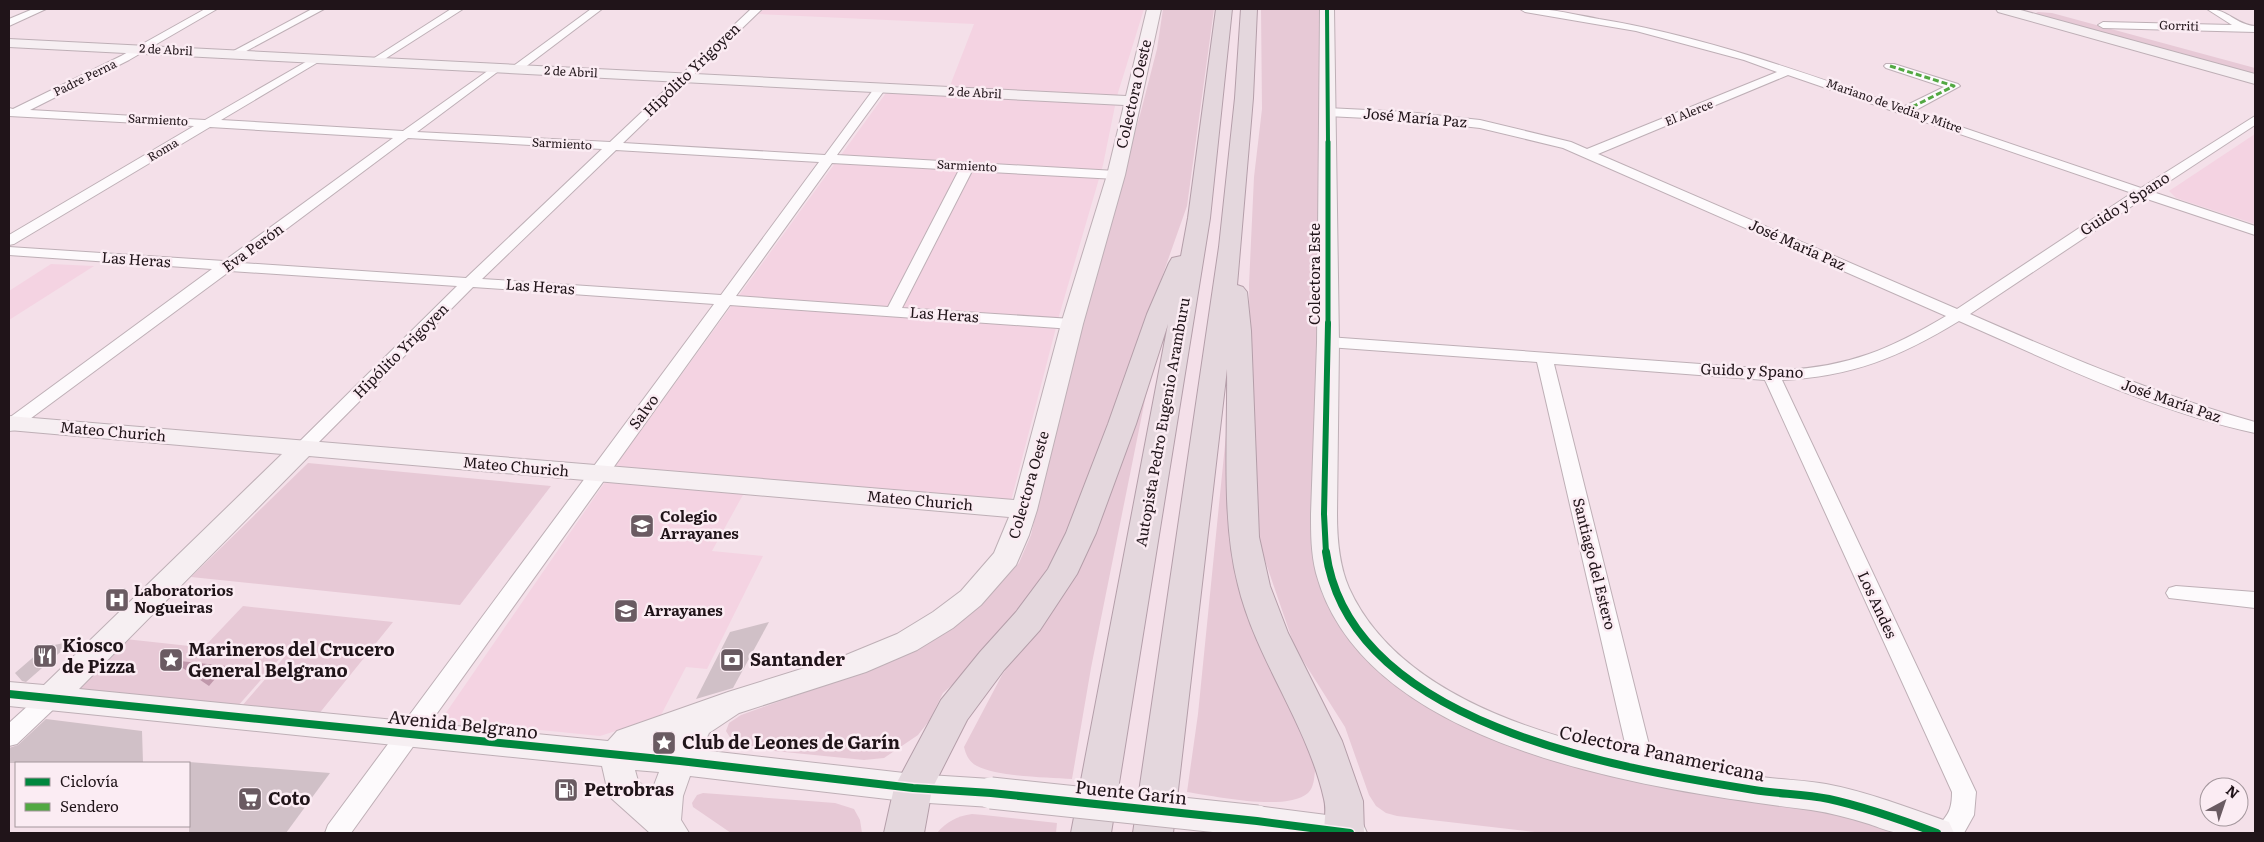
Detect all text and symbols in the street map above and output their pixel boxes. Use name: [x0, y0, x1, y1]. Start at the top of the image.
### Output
street label: Gorriti: [2159, 15, 2199, 35]
street label: Hipólito Yrigoyen: [637, 16, 745, 121]
street label: Colectora Oeste: [1109, 37, 1156, 151]
street label: 2 de Abril: [139, 39, 193, 59]
street label: Padre Perna: [50, 54, 120, 100]
street label: 2 de Abril: [544, 61, 598, 81]
street label: Mariano de Vedia y Mitre: [1824, 73, 1965, 137]
street label: 2 de Abril: [948, 82, 1002, 102]
street label: El Alerce: [1662, 94, 1715, 130]
street label: José María Paz: [1362, 101, 1468, 133]
street label: Sarmiento: [128, 108, 189, 130]
street label: Sarmiento: [532, 132, 593, 154]
street label: Roma: [144, 133, 182, 165]
street label: Sarmiento: [937, 154, 998, 176]
street label: Guido y Spano: [2075, 165, 2174, 240]
street label: José María Paz: [1745, 212, 1850, 275]
street label: Eva Perón: [217, 217, 288, 277]
street label: Colectora Este: [1302, 223, 1325, 325]
street label: Las Heras: [101, 245, 172, 272]
street label: Las Heras: [505, 272, 576, 299]
street label: Autopista Pedro Eugenio Aramburu: [1128, 295, 1195, 548]
street label: Hipólito Yrigoyen: [347, 297, 453, 403]
street label: Las Heras: [909, 300, 980, 327]
street label: Guido y Spano: [1700, 356, 1804, 383]
street label: José María Paz: [2119, 372, 2224, 427]
street label: Salvo: [622, 389, 664, 434]
street label: Mateo Churich: [59, 414, 167, 447]
street label: Colectora Oeste: [1001, 428, 1054, 541]
street label: Mateo Churich: [462, 449, 570, 482]
street label: Mateo Churich: [866, 483, 974, 516]
street label: Santiago del Estero: [1568, 495, 1623, 632]
place label: Colegio Arrayanes: [660, 504, 739, 544]
school or university icon: Colegio Arrayanes: [629, 513, 655, 539]
street label: Los Andes: [1853, 567, 1904, 642]
place label: Laboratorios Nogueiras: [134, 578, 234, 618]
hospital icon: Laboratorios Nogueiras: [104, 587, 130, 613]
school or university icon: Arrayanes: [613, 598, 639, 624]
place label: Arrayanes: [644, 598, 723, 621]
place label: Kiosco de Pizza: [62, 631, 136, 679]
place label: Marineros del Crucero General Belgrano: [188, 635, 395, 683]
restaurant icon: Kiosco de Pizza: [32, 643, 58, 669]
place label: Santander: [750, 645, 845, 672]
place icon: Marineros del Crucero General Belgrano: [158, 647, 184, 673]
bank icon: Santander: [719, 647, 745, 673]
street label: Avenida Belgrano: [387, 702, 539, 745]
street label: Colectora Panamericana: [1557, 718, 1768, 788]
place label: Club de Leones de Garín: [682, 728, 900, 755]
place icon: Club de Leones de Garín: [651, 730, 677, 756]
legend: [15, 762, 190, 827]
text: Ciclovía: [60, 769, 119, 792]
street label: Puente Garín: [1074, 772, 1189, 811]
place label: Petrobras: [584, 775, 674, 802]
fuel station icon: Petrobras: [553, 777, 579, 803]
north arrow: [2199, 777, 2249, 827]
text: N: [2222, 780, 2244, 803]
place label: Coto: [268, 784, 311, 811]
supermarket icon: Coto: [237, 786, 263, 812]
text: Sendero: [60, 794, 119, 817]

